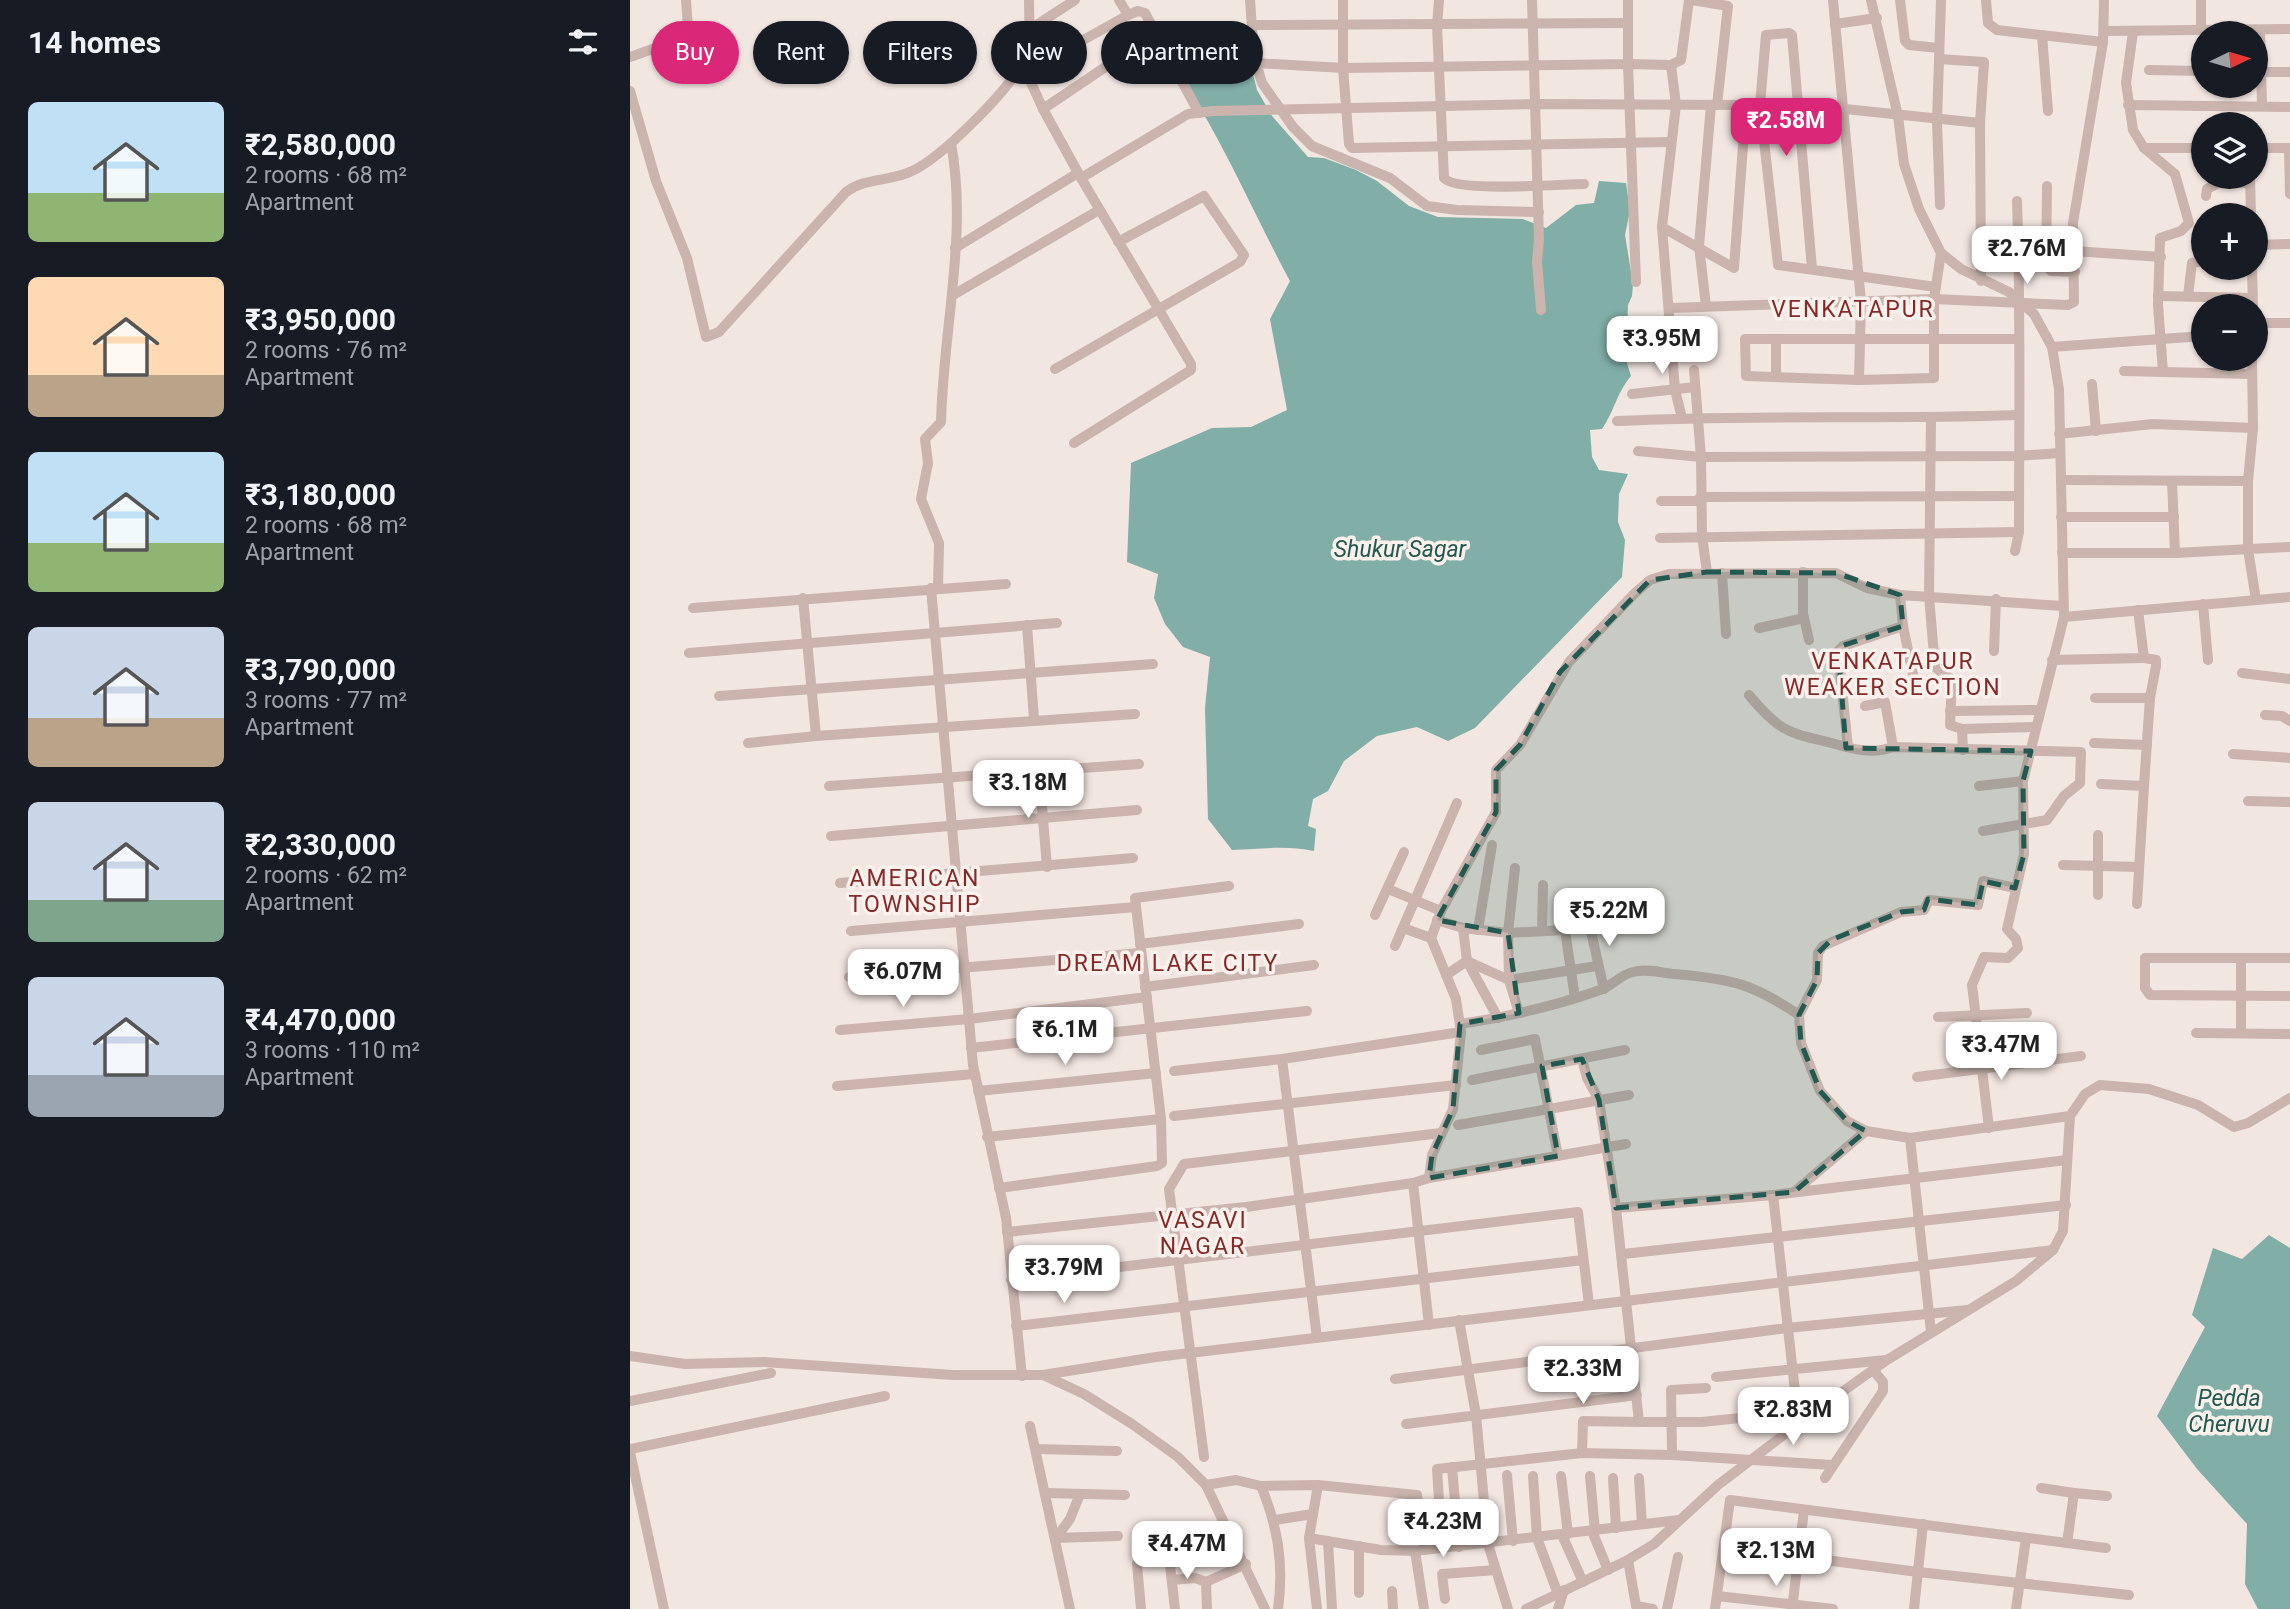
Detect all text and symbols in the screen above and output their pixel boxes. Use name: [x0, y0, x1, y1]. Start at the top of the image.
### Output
chip: Buy: [651, 21, 739, 84]
chip: Rent: [753, 21, 849, 84]
chip: Filters: [863, 21, 977, 84]
chip: New: [991, 21, 1087, 84]
chip: Apartment: [1101, 21, 1263, 84]
north arrow: [2191, 21, 2268, 98]
map controls: [2191, 21, 2268, 371]
icon: filters: [564, 23, 602, 61]
text: 14 homes: [28, 25, 161, 60]
pin: ₹2.58M: [1729, 99, 1843, 158]
text: ₹2.58M: [1747, 107, 1825, 134]
button: layers: [2191, 112, 2268, 189]
text: ₹2,580,000: [245, 127, 396, 162]
icon: home: [84, 130, 168, 214]
text: 2 rooms · 68 m²: [245, 162, 407, 189]
text: Apartment: [245, 189, 354, 216]
button: +: [2191, 203, 2268, 280]
pin: ₹2.76M: [1970, 226, 2084, 286]
text: ₹2.76M: [1988, 235, 2066, 262]
button: −: [2191, 294, 2268, 371]
district label: VENKATAPUR: [1771, 296, 1935, 323]
text: ₹3,950,000: [245, 302, 396, 337]
icon: home: [84, 305, 168, 389]
pin: ₹3.95M: [1605, 316, 1719, 376]
text: ₹3.95M: [1623, 325, 1701, 352]
text: 2 rooms · 76 m²: [245, 337, 407, 364]
text: Apartment: [245, 364, 354, 391]
text: ₹3,180,000: [245, 477, 396, 512]
icon: home: [84, 480, 168, 564]
text: 2 rooms · 68 m²: [245, 512, 407, 539]
water label: Shukur Sagar: [1334, 536, 1468, 563]
text: Apartment: [245, 539, 354, 566]
district label: VENKATAPUR WEAKER SECTION: [1784, 648, 2002, 701]
text: ₹3,790,000: [245, 652, 396, 687]
icon: home: [84, 655, 168, 739]
text: 3 rooms · 77 m²: [245, 687, 407, 714]
text: Apartment: [245, 714, 354, 741]
pin: ₹3.18M: [971, 760, 1085, 820]
text: ₹3.18M: [989, 769, 1067, 796]
text: ₹2,330,000: [245, 827, 396, 862]
icon: home: [84, 830, 168, 914]
text: 2 rooms · 62 m²: [245, 862, 407, 889]
district label: AMERICAN TOWNSHIP: [849, 865, 981, 918]
pin: ₹5.22M: [1552, 888, 1666, 948]
text: Apartment: [245, 889, 354, 916]
text: ₹5.22M: [1570, 897, 1648, 924]
pin: ₹6.07M: [846, 950, 960, 1009]
district label: DREAM LAKE CITY: [1057, 950, 1279, 977]
text: ₹6.07M: [864, 958, 942, 985]
text: ₹4,470,000: [245, 1002, 396, 1037]
icon: home: [84, 1005, 168, 1089]
pin: ₹6.1M: [1016, 1007, 1114, 1067]
text: ₹6.1M: [1032, 1016, 1098, 1043]
pin: ₹3.47M: [1944, 1023, 2058, 1082]
text: ₹3.47M: [1962, 1031, 2040, 1058]
text: 3 rooms · 110 m²: [245, 1037, 420, 1064]
text: Apartment: [245, 1064, 354, 1091]
district label: VASAVI NAGAR: [1158, 1207, 1248, 1260]
pin: ₹3.79M: [1007, 1246, 1121, 1305]
text: ₹3.79M: [1025, 1254, 1103, 1281]
pin: ₹2.33M: [1526, 1346, 1640, 1406]
text: ₹2.33M: [1544, 1355, 1622, 1382]
water label: Pedda Cheruvu: [2188, 1385, 2270, 1438]
pin: ₹2.83M: [1736, 1388, 1850, 1447]
text: ₹2.83M: [1754, 1396, 1832, 1423]
pin: ₹4.23M: [1386, 1500, 1500, 1559]
text: ₹4.23M: [1404, 1508, 1482, 1535]
pin: ₹4.47M: [1130, 1522, 1244, 1581]
pin: ₹2.13M: [1719, 1528, 1833, 1588]
text: ₹4.47M: [1148, 1530, 1226, 1557]
text: ₹2.13M: [1737, 1537, 1815, 1564]

